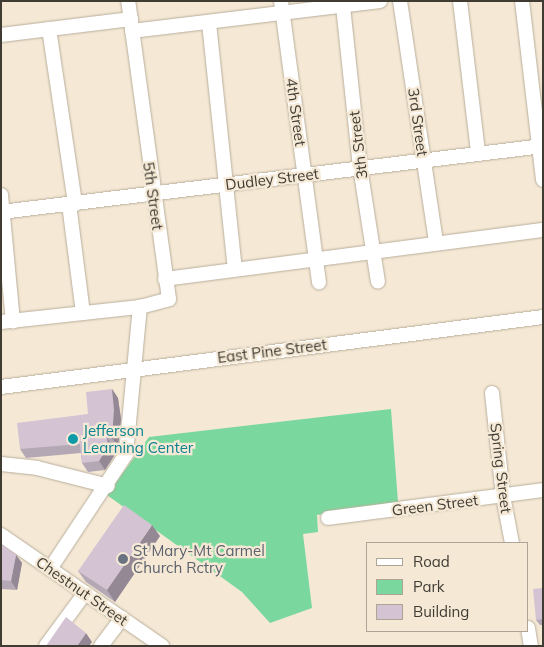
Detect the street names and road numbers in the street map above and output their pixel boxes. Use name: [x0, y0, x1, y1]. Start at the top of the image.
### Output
street label: 4th Street: [282, 77, 310, 147]
street label: 3rd Street: [404, 87, 432, 157]
street label: 3th Street: [345, 110, 371, 180]
street label: 5th Street: [139, 161, 167, 231]
street label: Dudley Street: [224, 164, 320, 194]
street label: East Pine Street: [216, 335, 328, 367]
street label: Spring Street: [487, 422, 515, 514]
street label: Green Street: [391, 491, 479, 519]
street label: Chestnut Street: [33, 553, 131, 629]

